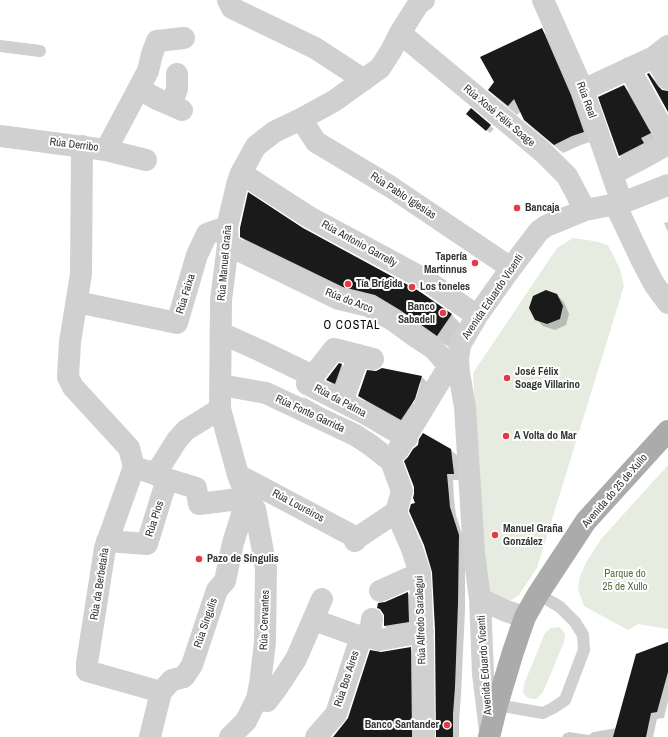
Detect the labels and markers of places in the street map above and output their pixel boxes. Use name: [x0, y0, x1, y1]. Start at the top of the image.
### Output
place label: Bancaja: [525, 201, 560, 215]
marker: Bancaja: [512, 203, 522, 213]
place label: Tapería Martinnus: [424, 250, 467, 276]
marker: Tapería Martinnus: [470, 258, 480, 268]
place label: Tía Brígida: [356, 277, 402, 291]
marker: Tía Brígida: [343, 279, 353, 289]
place label: Los toneles: [420, 280, 470, 294]
marker: Los toneles: [407, 282, 417, 292]
place label: Banco Sabadell: [398, 300, 435, 326]
marker: Banco Sabadell: [438, 308, 448, 318]
place label: José Félix Soage Villarino: [515, 365, 580, 391]
marker: José Félix Soage Villarino: [502, 373, 512, 383]
place label: A Volta do Mar: [514, 429, 576, 443]
marker: A Volta do Mar: [501, 431, 511, 441]
place label: Manuel Graña González: [503, 522, 563, 548]
marker: Manuel Graña González: [490, 530, 500, 540]
place label: Pazo de Síngulis: [207, 552, 279, 566]
marker: Pazo de Síngulis: [194, 554, 204, 564]
place label: Banco Santander: [365, 718, 439, 732]
marker: Banco Santander: [442, 720, 452, 730]

